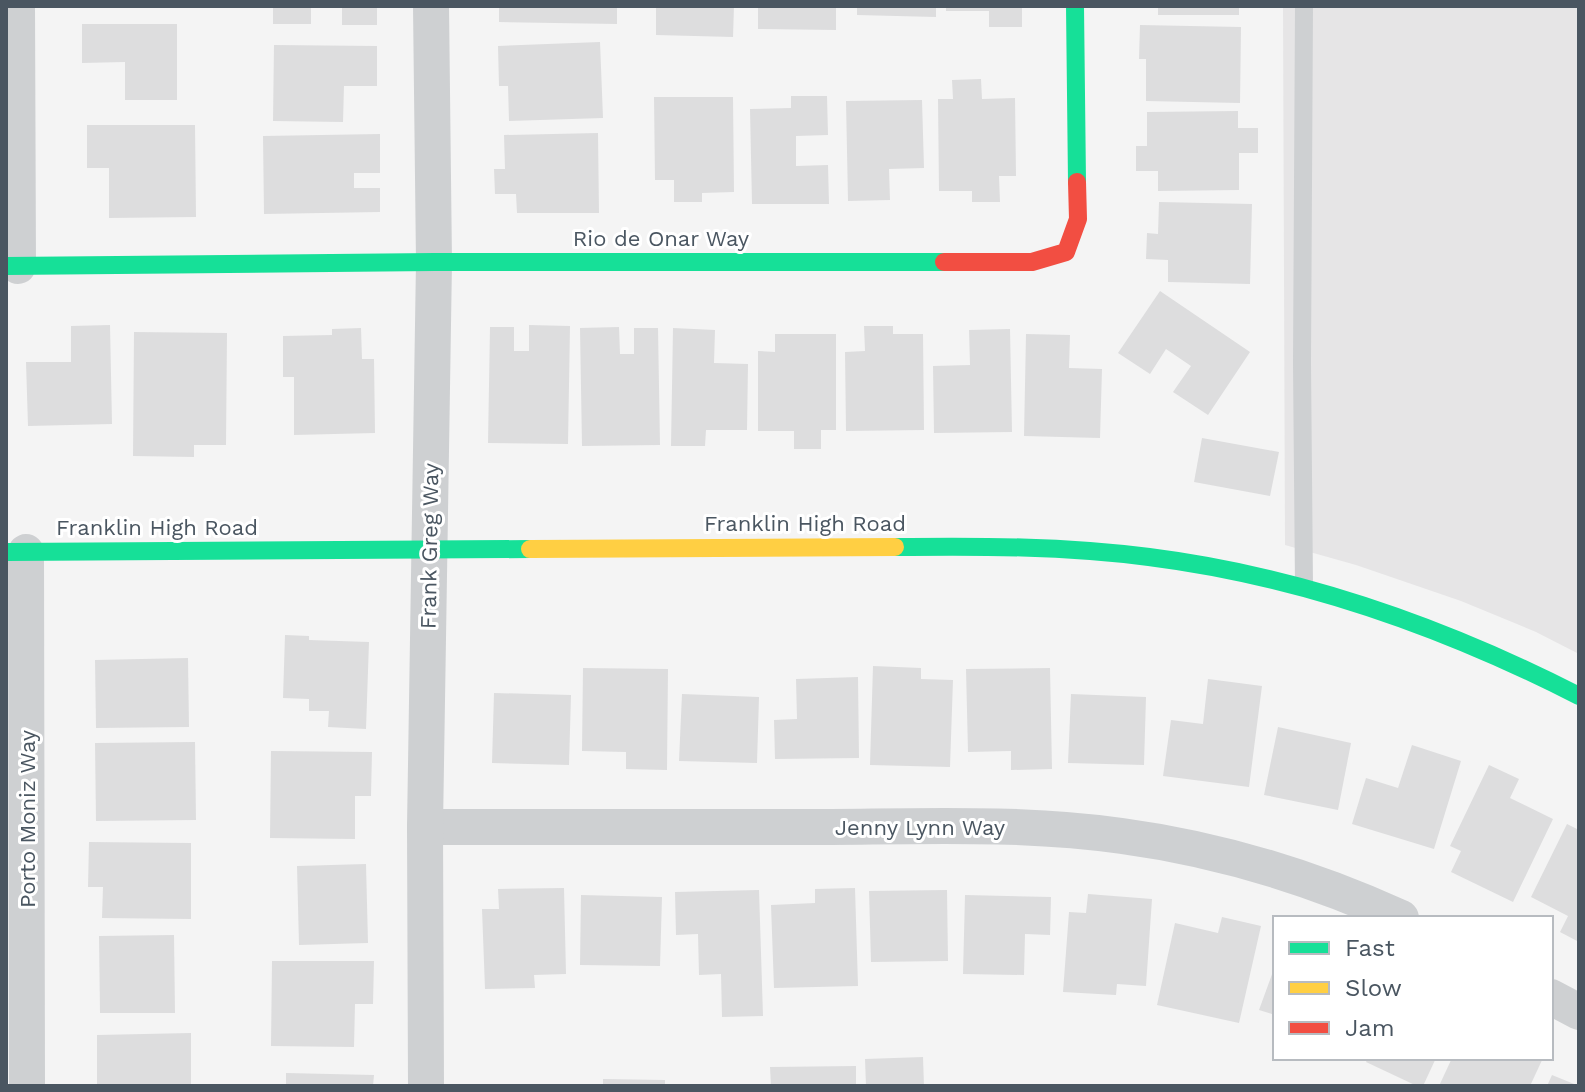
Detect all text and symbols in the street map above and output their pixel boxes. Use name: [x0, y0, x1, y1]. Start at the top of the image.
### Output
street label: Rio de Onar Way: [573, 226, 750, 251]
street label: Frank Greg Way: [416, 462, 443, 629]
street label: Franklin High Road: [704, 511, 906, 536]
street label: Franklin High Road: [56, 515, 258, 540]
street label: Porto Moniz Way: [15, 729, 40, 908]
street label: Jenny Lynn Way: [835, 815, 1006, 840]
legend: [1273, 916, 1553, 1060]
text: Fast: [1345, 934, 1395, 962]
text: Slow: [1345, 974, 1402, 1002]
text: Jam: [1345, 1014, 1395, 1042]

